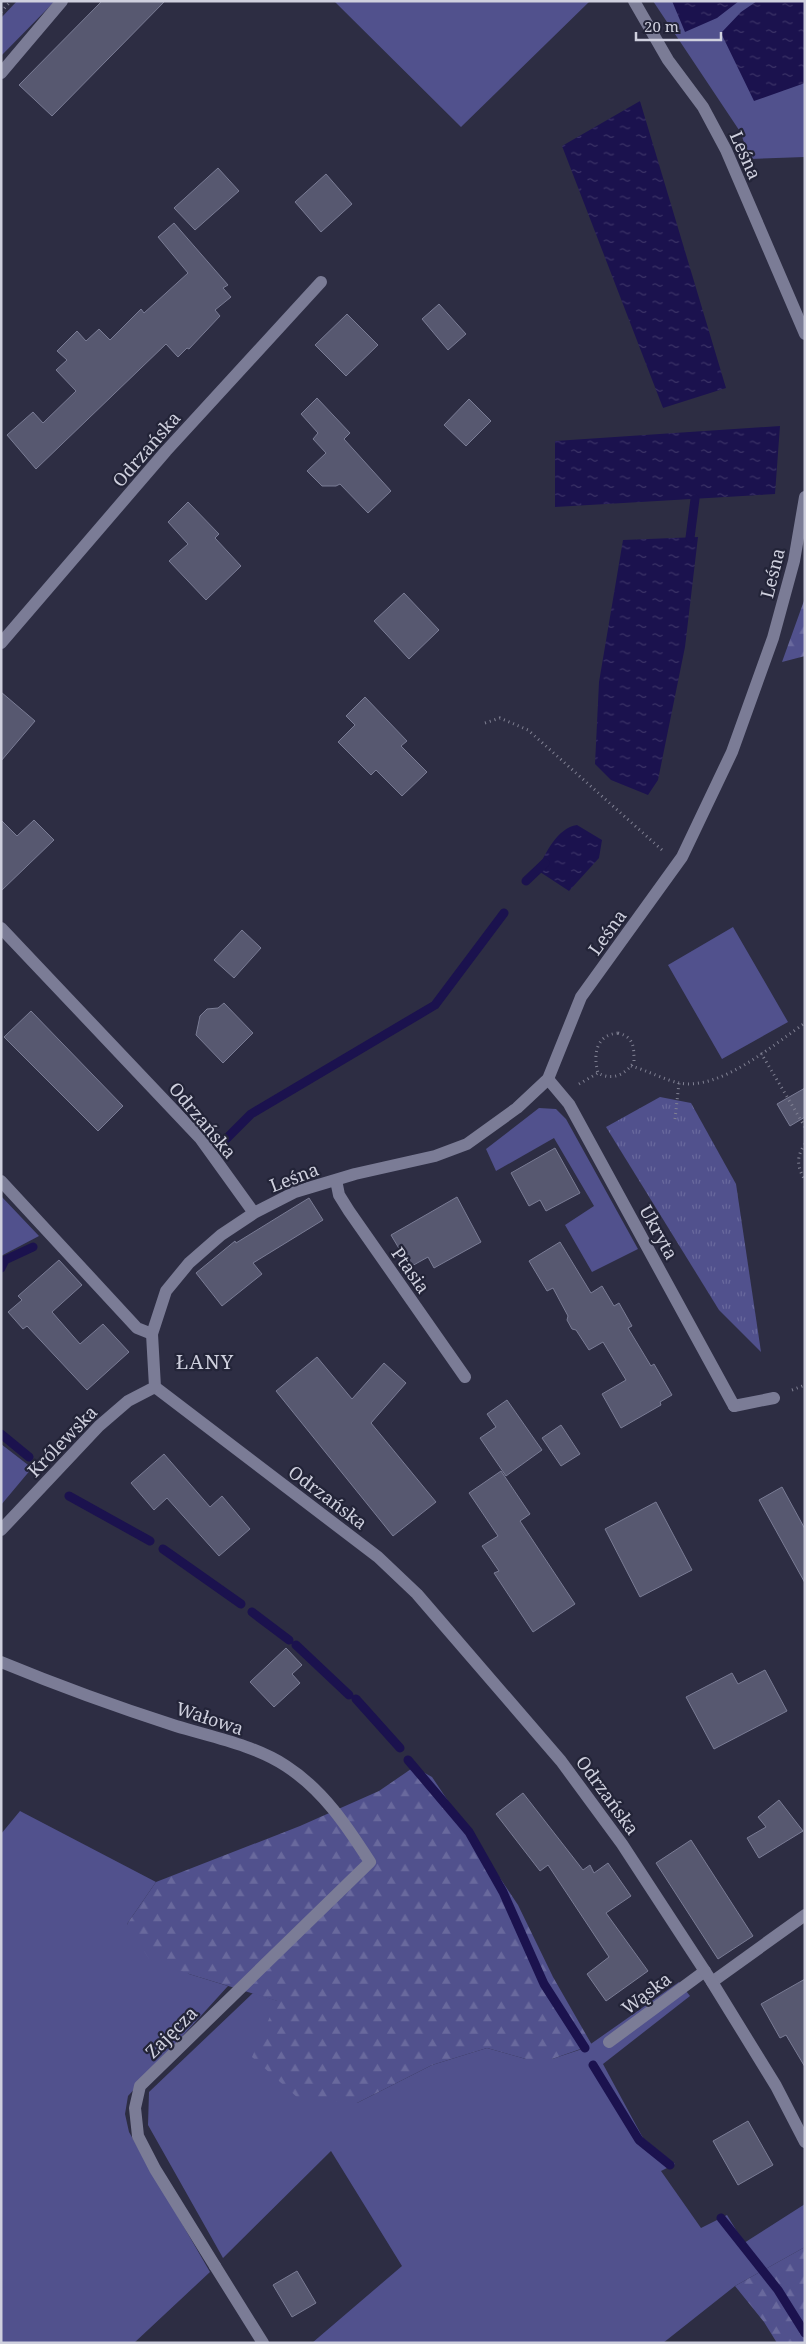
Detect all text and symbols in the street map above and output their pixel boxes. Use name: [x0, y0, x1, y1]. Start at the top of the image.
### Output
scale bar: [636, 10, 721, 42]
text: 20 m: [644, 16, 679, 36]
street label: Leśna: [725, 127, 767, 183]
street label: Odrzańska: [107, 406, 185, 492]
street label: Leśna: [754, 545, 790, 601]
street label: Leśna: [582, 904, 632, 960]
street label: Odrzańska: [164, 1077, 242, 1163]
street label: Leśna: [266, 1157, 322, 1197]
street label: Ukryta: [634, 1201, 684, 1263]
street label: Ptasia: [386, 1242, 436, 1298]
district label: ŁANY: [176, 1348, 234, 1375]
street label: Królewska: [22, 1400, 102, 1482]
street label: Odrzańska: [284, 1460, 372, 1534]
street label: Wałowa: [173, 1696, 247, 1740]
street label: Odrzańska: [571, 1750, 645, 1840]
street label: Wąska: [616, 1966, 676, 2020]
street label: Zajęcza: [140, 2001, 202, 2063]

